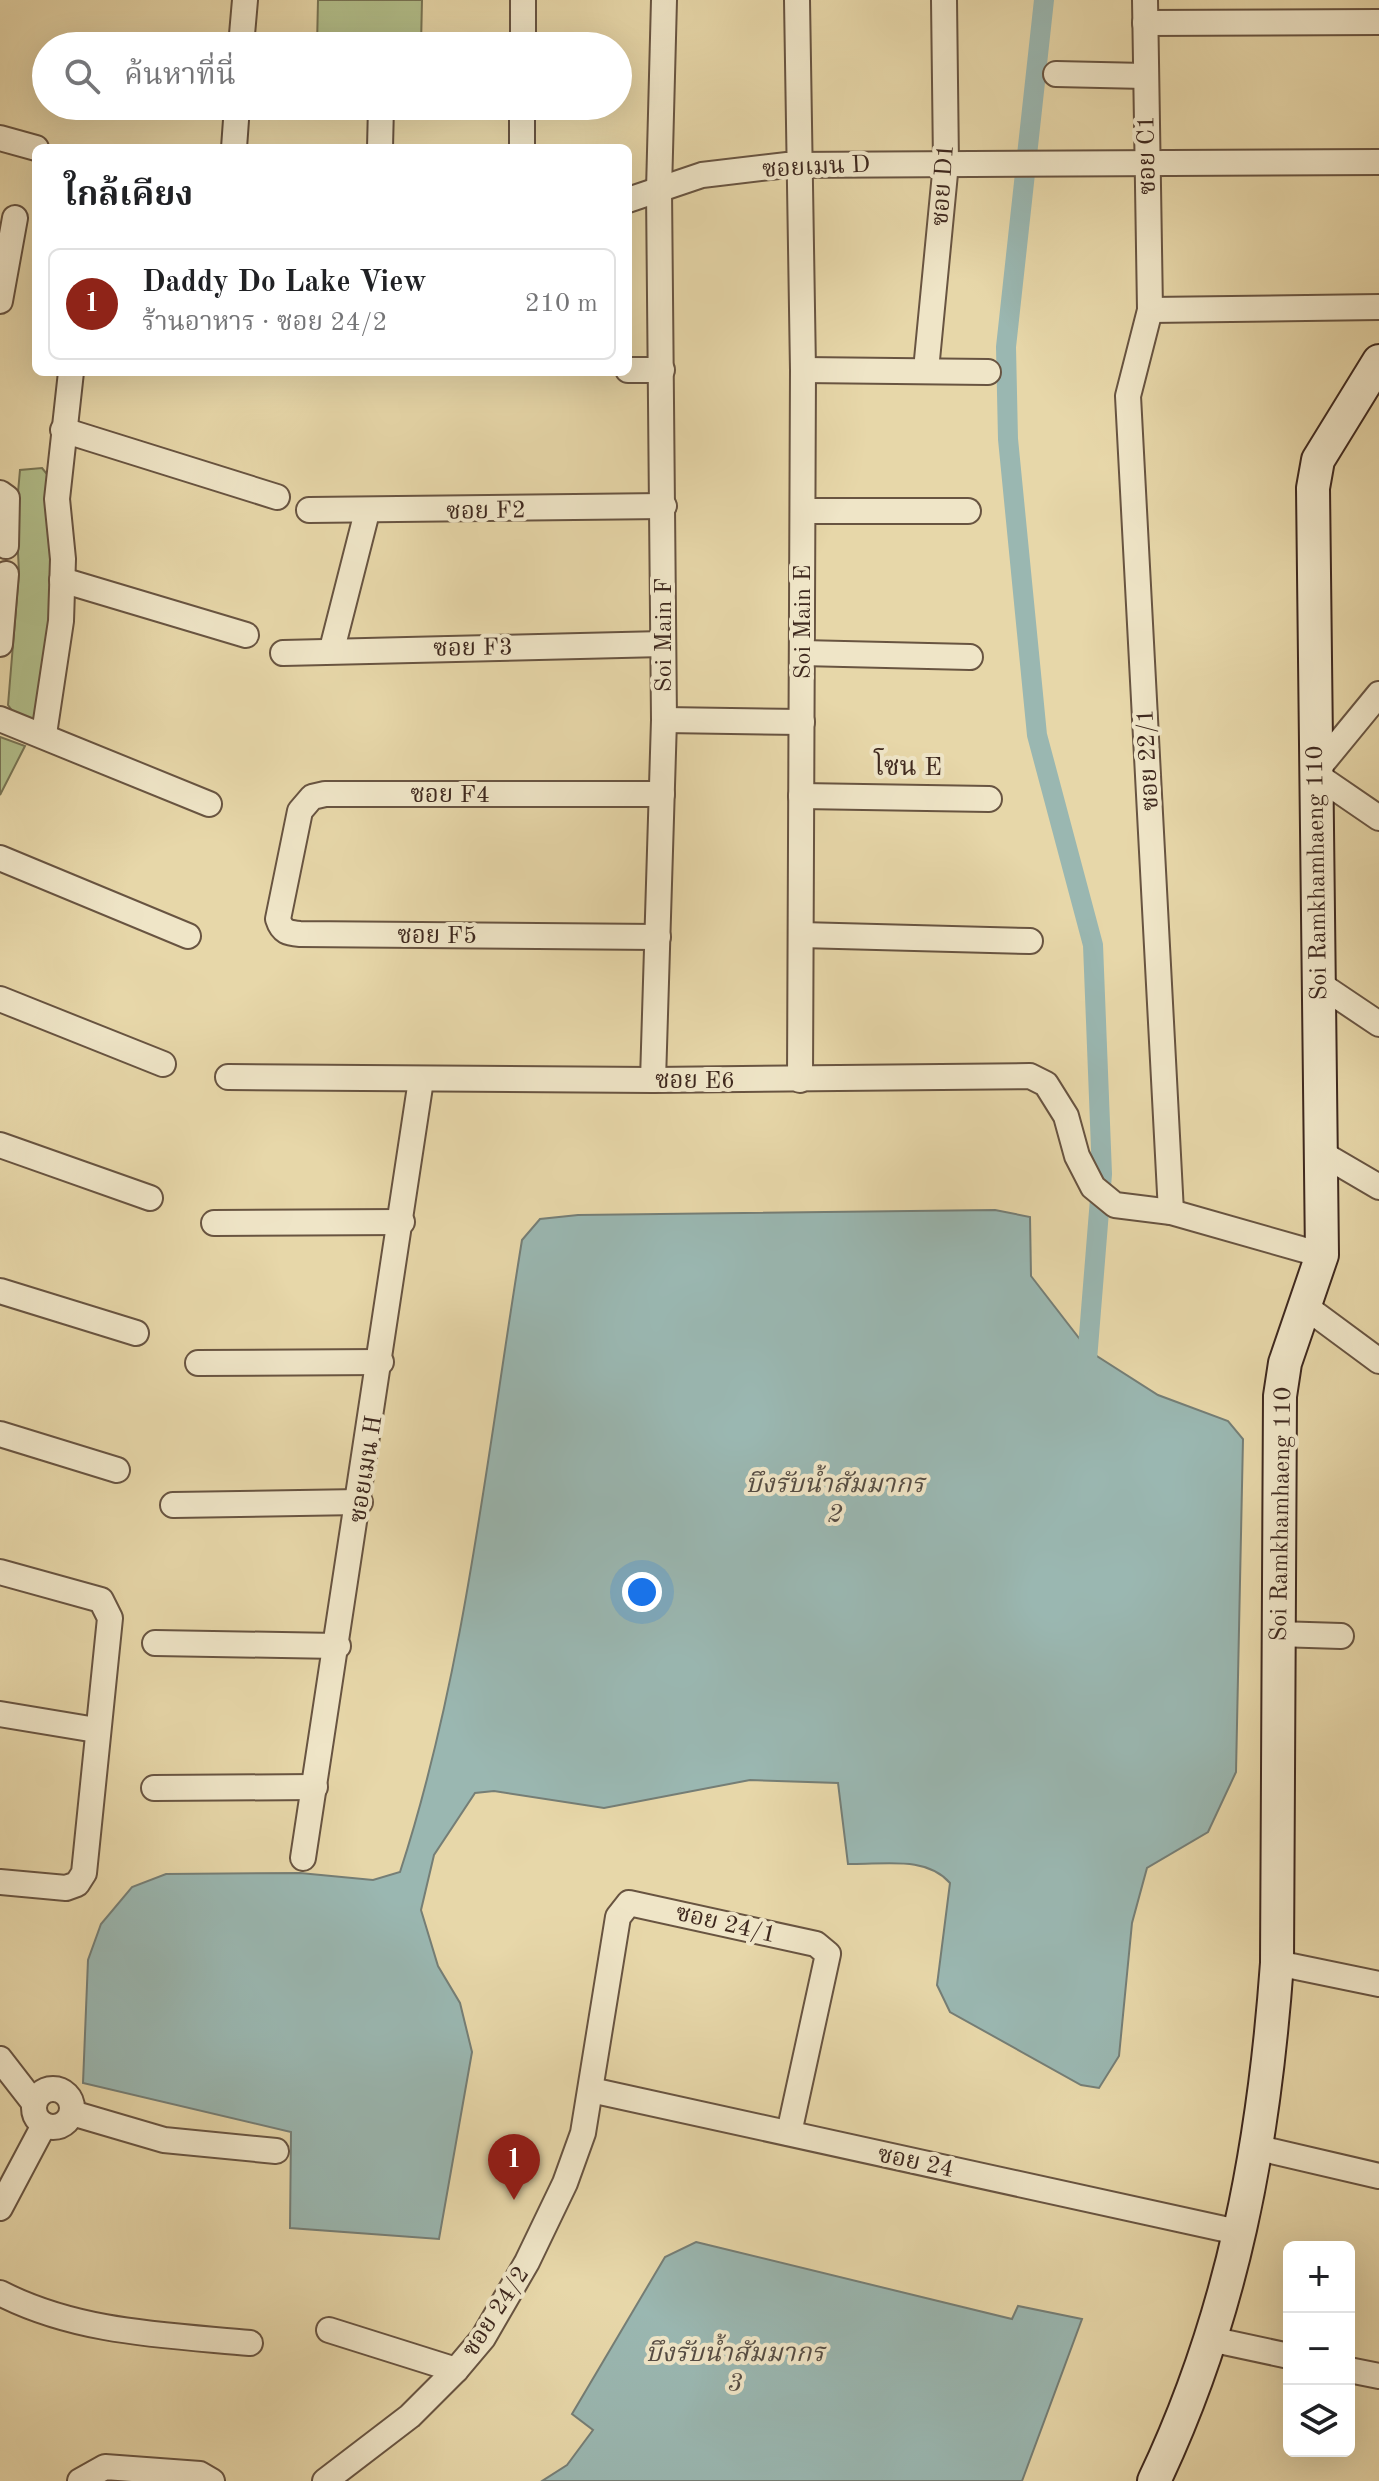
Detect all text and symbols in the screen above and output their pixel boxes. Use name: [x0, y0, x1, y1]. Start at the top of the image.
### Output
search box: [32, 32, 632, 120]
icon: search: [60, 54, 104, 98]
text: ค้นหาที่นี่: [124, 61, 236, 91]
street label: ซอย C1: [1135, 115, 1161, 195]
street label: ซอย D1: [929, 143, 959, 227]
street label: ซอยเมน D: [762, 153, 871, 183]
text: ใกล้เคียง: [64, 179, 193, 213]
text: Daddy Do Lake View: [142, 268, 427, 298]
text: 1: [84, 291, 100, 317]
text: 210 m: [525, 291, 598, 317]
text: ร้านอาหาร · ซอย 24/2: [142, 310, 387, 336]
street label: ซอย F2: [446, 499, 526, 525]
street label: Soi Main E: [792, 565, 816, 679]
street label: Soi Main F: [653, 578, 677, 692]
street label: ซอย F3: [433, 636, 513, 662]
street label: ซอย 22/1: [1134, 708, 1164, 812]
street label: Soi Ramkhamhaeng 110: [1304, 745, 1332, 1001]
district label: โซน E: [873, 748, 942, 781]
street label: ซอย F4: [410, 784, 490, 808]
street label: ซอย F5: [397, 925, 477, 949]
street label: ซอย E6: [655, 1070, 735, 1094]
street label: Soi Ramkhamhaeng 110: [1268, 1386, 1296, 1642]
street label: ซอยเมน H: [347, 1414, 387, 1525]
water label: บึงรับน้ำสัมมากร 2: [746, 1464, 928, 1528]
your location: [622, 1572, 662, 1612]
street label: ซอย 24/1: [673, 1902, 778, 1948]
pin: 1: [488, 2134, 540, 2200]
street label: ซอย 24: [875, 2143, 956, 2183]
map controls: [1283, 2241, 1355, 2457]
button: +: [1283, 2241, 1355, 2313]
street label: ซอย 24/2: [459, 2263, 535, 2361]
button: −: [1283, 2313, 1355, 2385]
water label: บึงรับน้ำสัมมากร 3: [646, 2333, 828, 2397]
button: layers: [1283, 2385, 1355, 2457]

